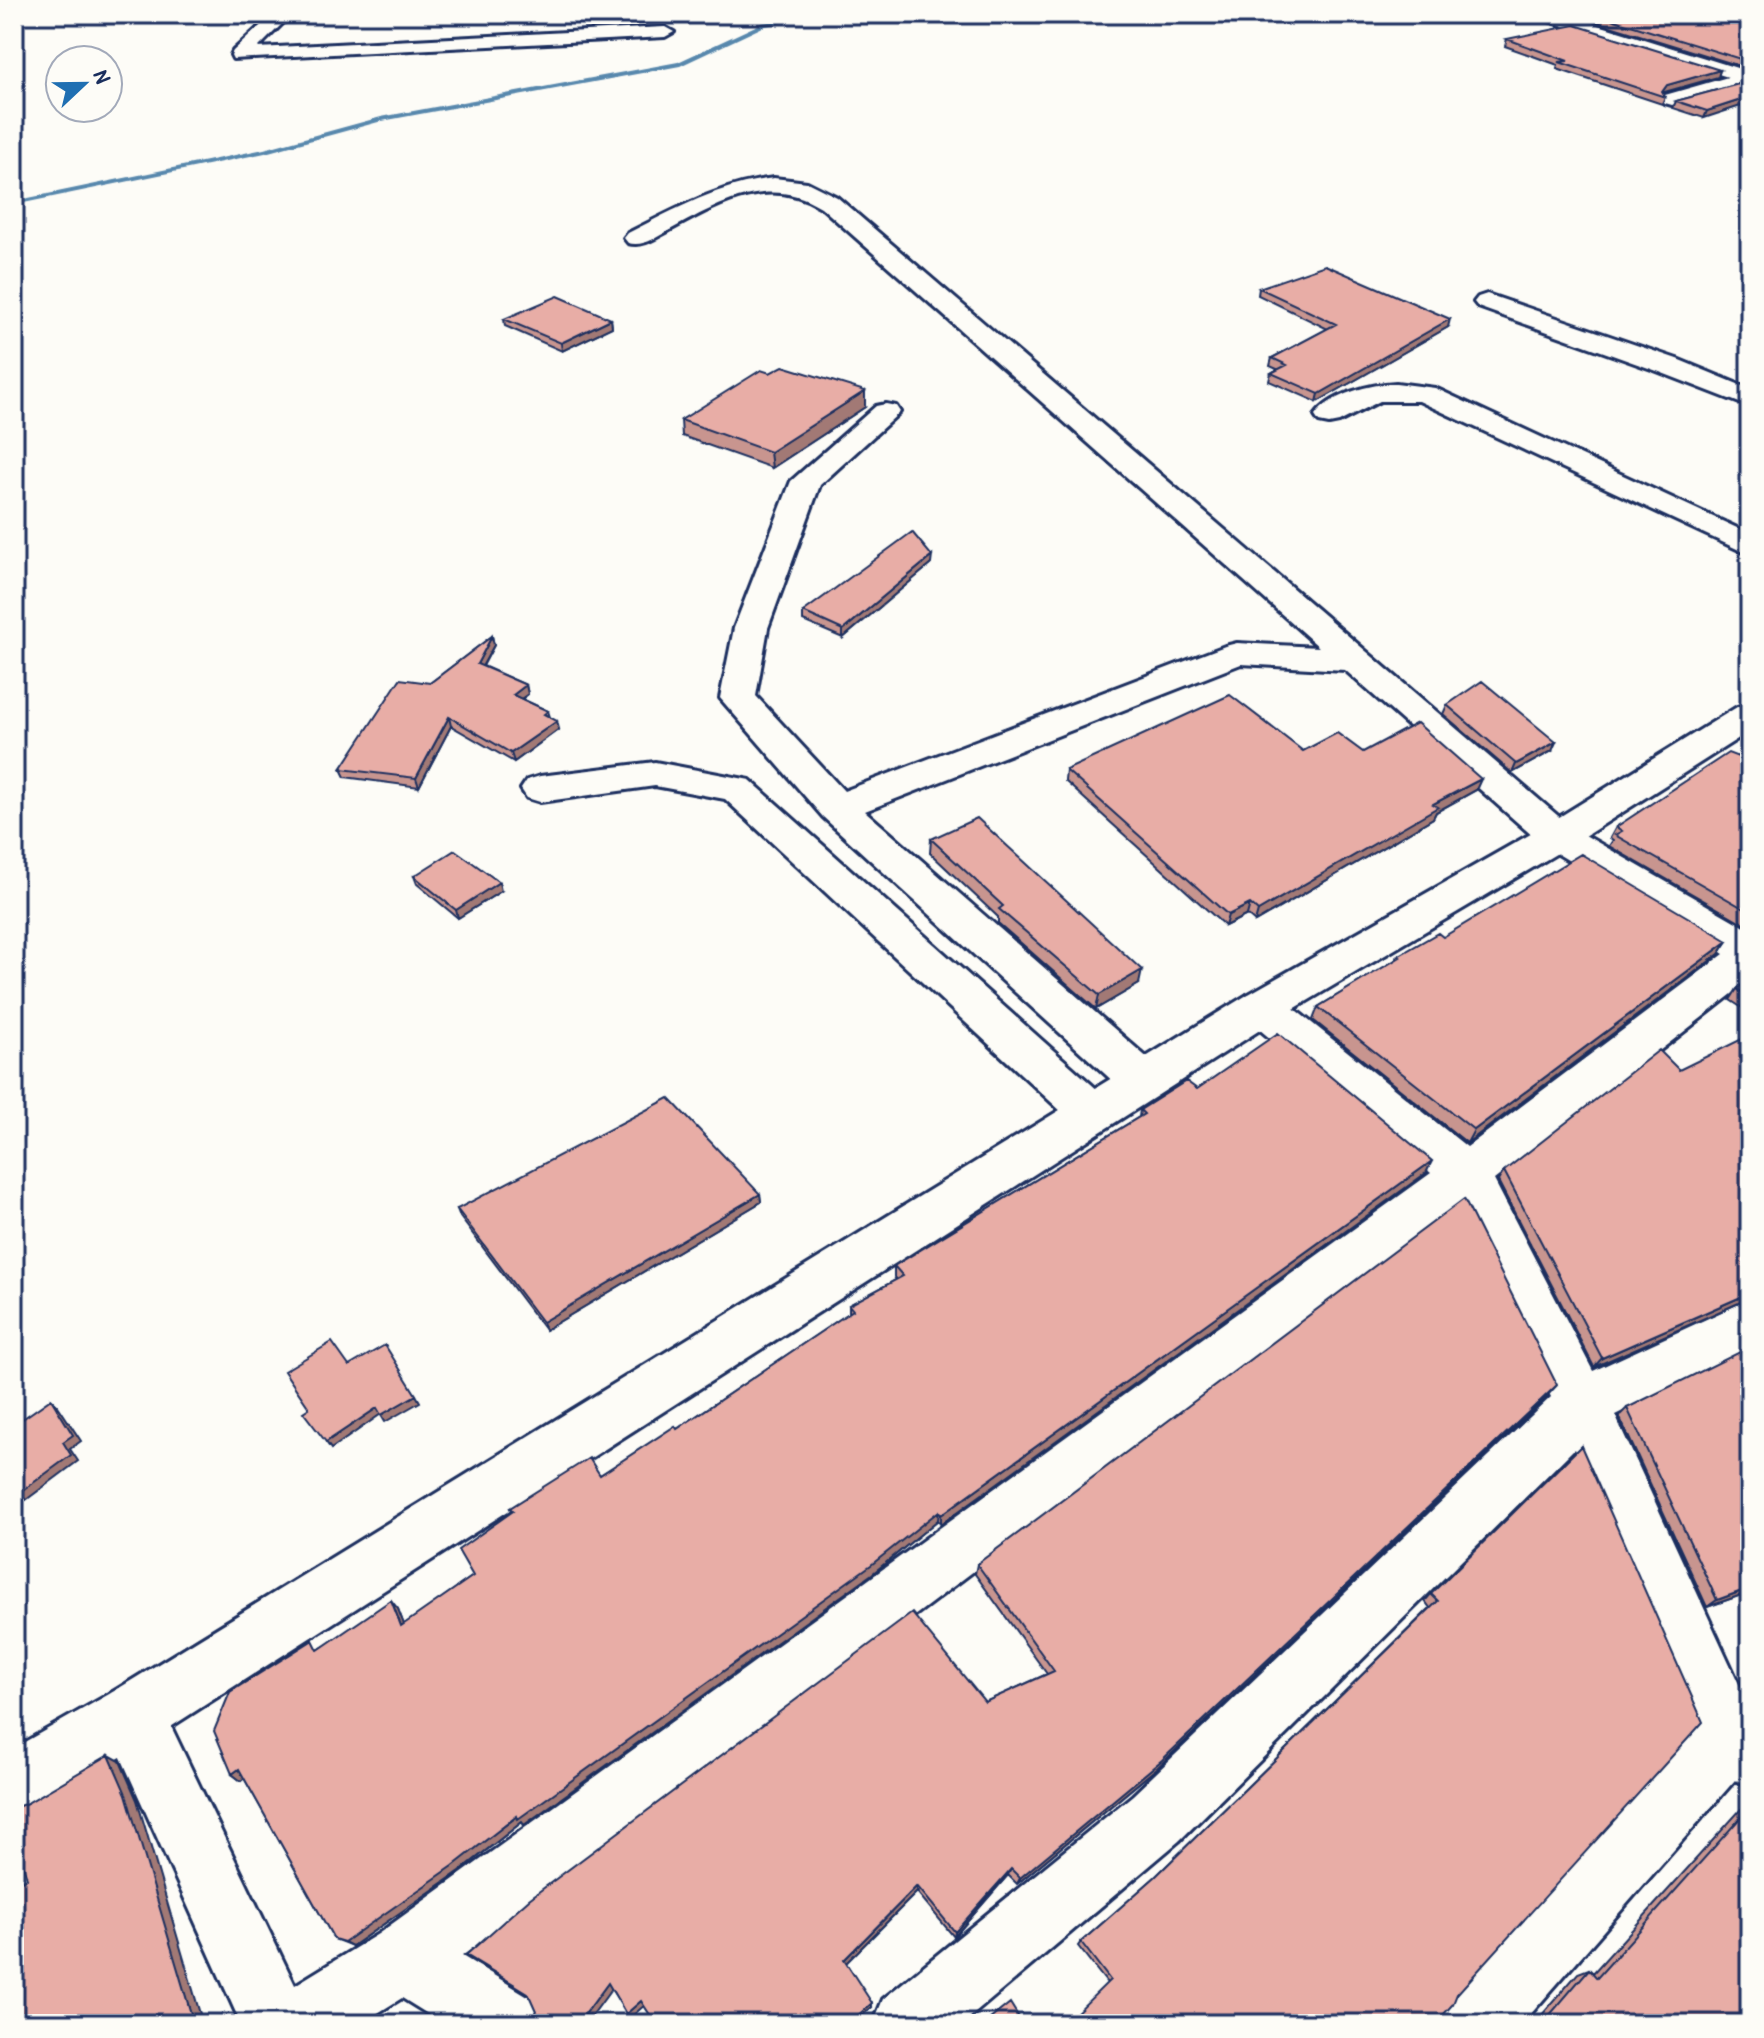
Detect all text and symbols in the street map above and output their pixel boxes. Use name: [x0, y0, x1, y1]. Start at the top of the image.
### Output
north arrow: [44, 44, 124, 124]
text: N: [86, 65, 119, 88]

